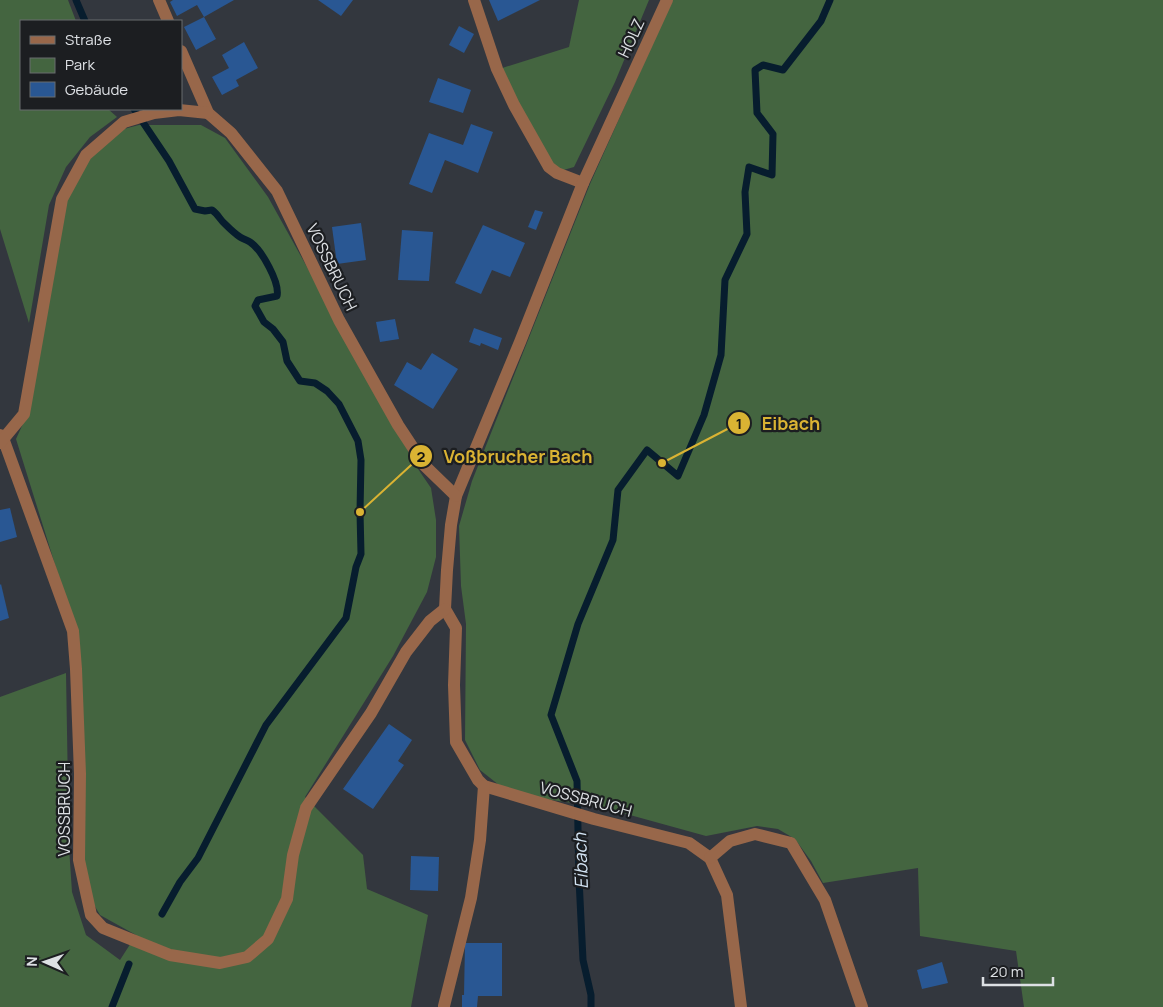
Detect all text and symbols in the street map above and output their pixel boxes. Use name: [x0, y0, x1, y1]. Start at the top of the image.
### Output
street label: HOLZ: [612, 15, 650, 61]
legend: [20, 20, 182, 110]
text: Straße: [65, 29, 112, 50]
text: Park: [65, 54, 95, 75]
text: Gebäude: [65, 79, 128, 100]
street label: VOSSBRUCH: [301, 220, 363, 314]
callout: Eibach: [727, 407, 830, 440]
text: Eibach: [762, 411, 820, 435]
text: 1: [736, 413, 742, 434]
callout: Voßbrucher Bach: [408, 440, 602, 473]
text: Voßbrucher Bach: [444, 444, 592, 468]
text: 2: [417, 446, 426, 467]
street label: VOSSBRUCH: [53, 762, 75, 856]
street label: VOSSBRUCH: [538, 776, 634, 822]
water label: Eibach: [567, 831, 593, 889]
north arrow: [20, 937, 70, 987]
scale bar: [983, 954, 1053, 986]
text: N: [22, 956, 41, 967]
text: 20 m: [990, 961, 1023, 982]

